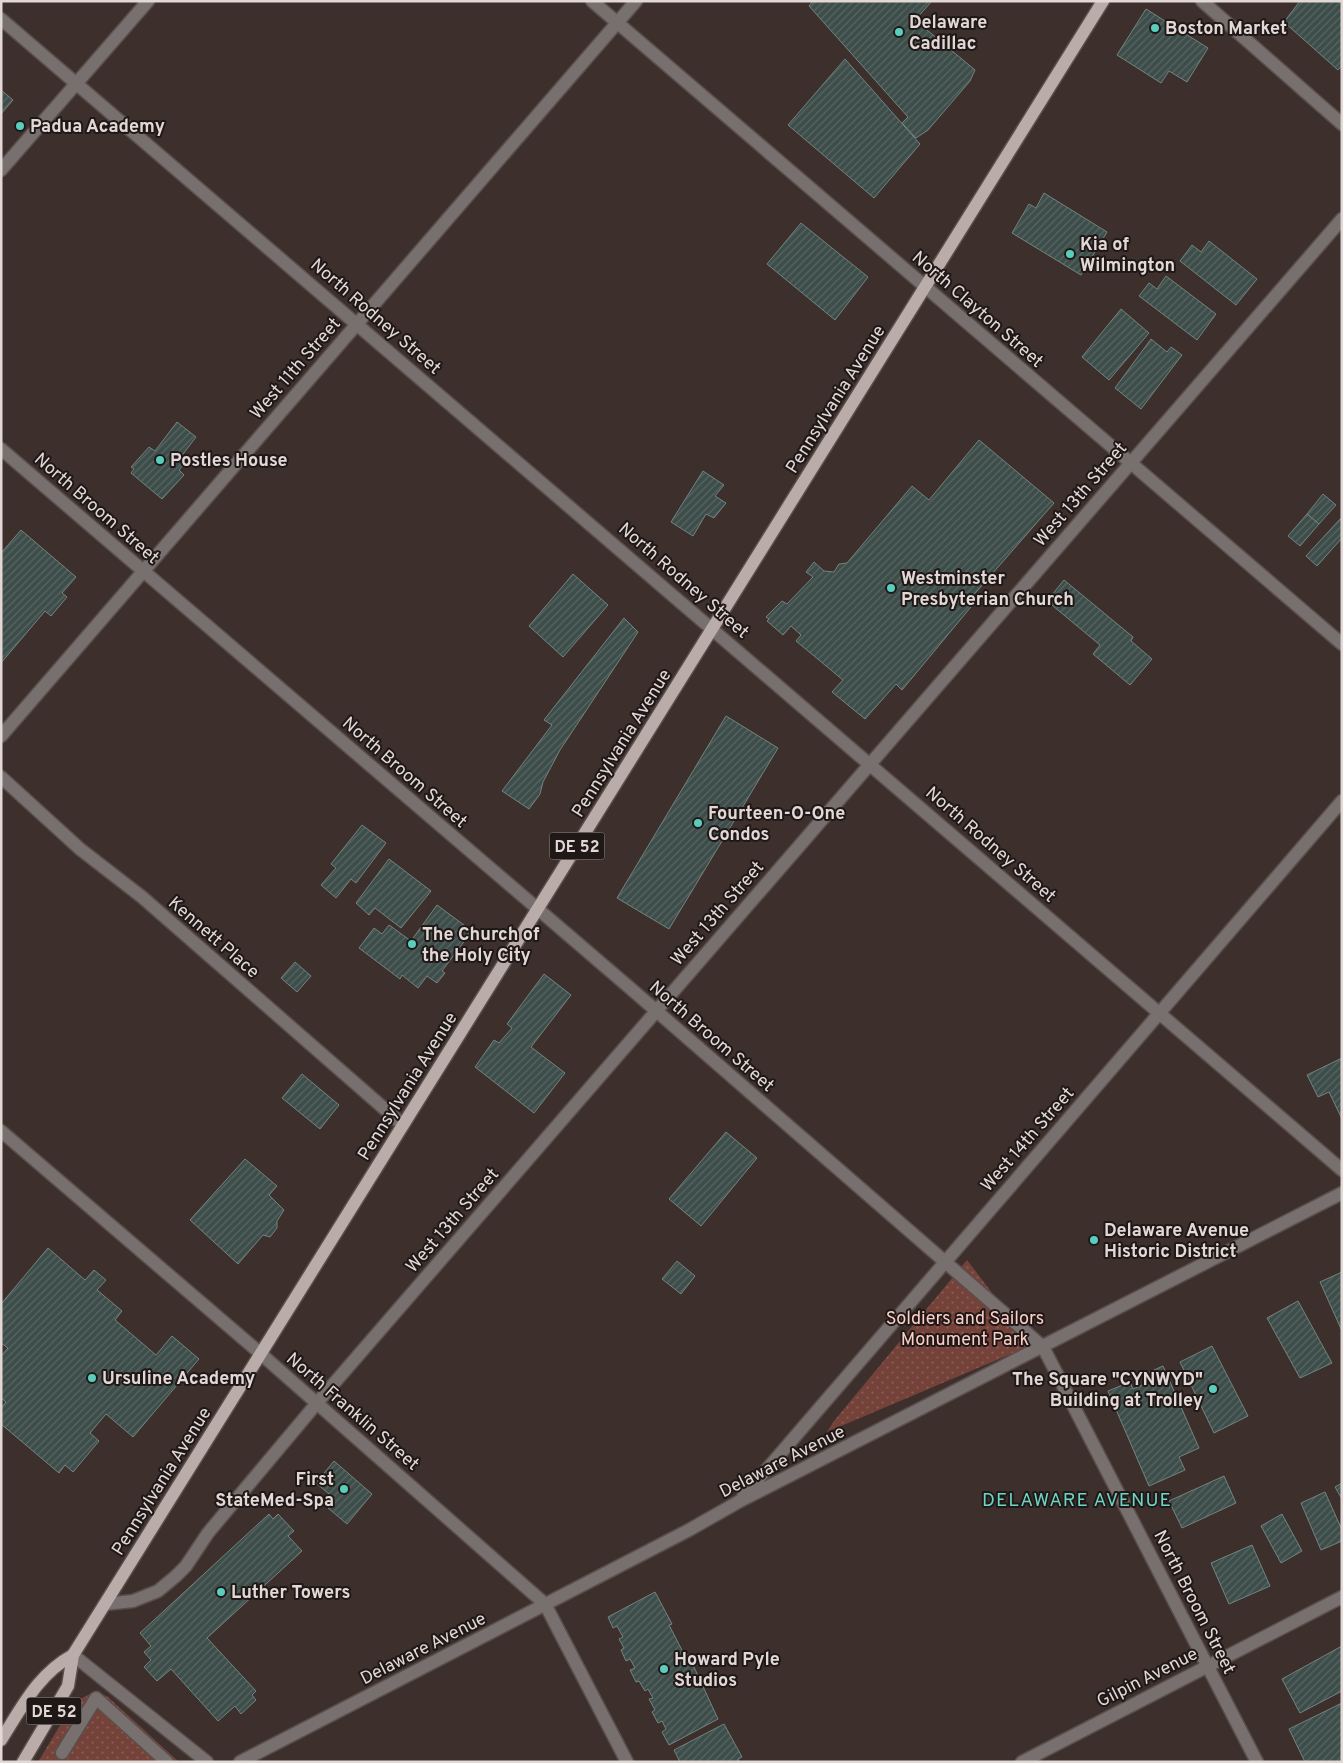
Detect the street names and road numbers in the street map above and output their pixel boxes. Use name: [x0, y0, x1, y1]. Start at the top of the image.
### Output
street label: North Clayton Street: [907, 247, 1048, 374]
street label: North Rodney Street: [305, 254, 445, 380]
street label: West 11th Street: [246, 313, 347, 425]
street label: Pennsylvania Avenue: [781, 321, 891, 478]
street label: West 13th Street: [1029, 438, 1133, 552]
street label: North Broom Street: [29, 448, 163, 570]
street label: North Rodney Street: [613, 518, 753, 644]
street label: Pennsylvania Avenue: [567, 665, 677, 822]
street label: North Broom Street: [337, 712, 471, 834]
street label: North Rodney Street: [920, 782, 1060, 908]
road number: DE 52: [550, 832, 604, 859]
street label: West 13th Street: [666, 857, 770, 971]
street label: Kennett Place: [163, 892, 263, 984]
street label: North Broom Street: [644, 976, 778, 1098]
street label: Pennsylvania Avenue: [353, 1008, 463, 1165]
street label: West 14th Street: [976, 1083, 1080, 1197]
street label: West 13th Street: [401, 1164, 505, 1278]
street label: North Franklin Street: [281, 1348, 423, 1476]
street label: Pennsylvania Avenue: [107, 1403, 217, 1560]
street label: Delaware Avenue: [716, 1421, 849, 1504]
street label: North Broom Street: [1147, 1527, 1240, 1679]
street label: Delaware Avenue: [357, 1608, 490, 1691]
street label: Gilpin Avenue: [1093, 1643, 1202, 1714]
road number: DE 52: [27, 1698, 82, 1724]

